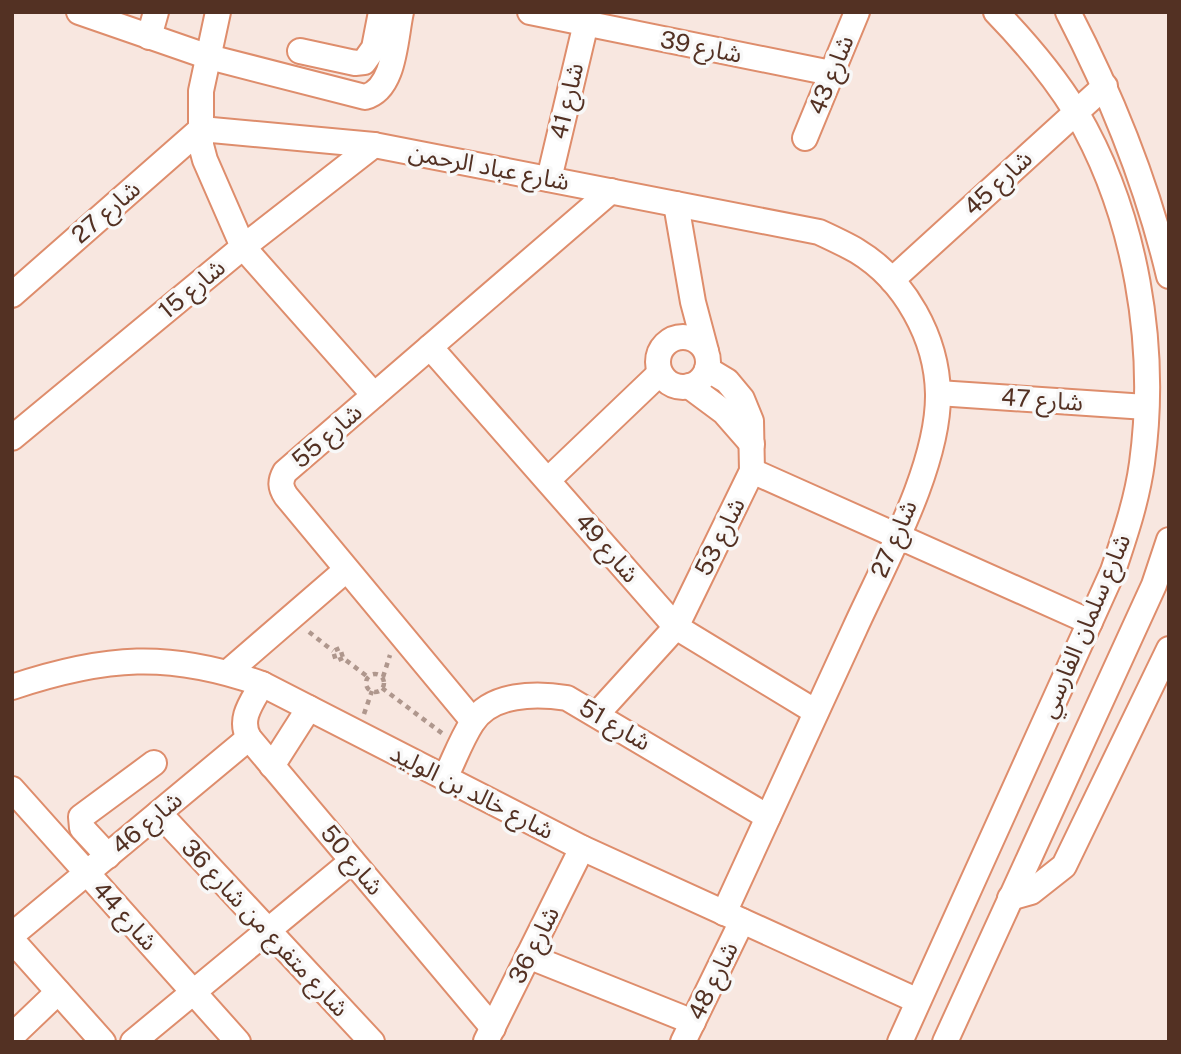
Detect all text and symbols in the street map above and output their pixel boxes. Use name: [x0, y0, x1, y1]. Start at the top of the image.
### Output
street label: شارع 39: [657, 24, 744, 72]
street label: شارع 43: [802, 31, 862, 120]
street label: شارع 41: [544, 60, 592, 143]
street label: شارع عباد الرحمن: [406, 137, 572, 199]
street label: شارع 45: [957, 144, 1040, 224]
street label: شارع 27: [65, 174, 148, 252]
street label: شارع 15: [153, 253, 233, 327]
street label: شارع 47: [1000, 382, 1084, 420]
street label: شارع 55: [286, 397, 370, 476]
street label: شارع 53: [688, 493, 753, 582]
street label: شارع 27: [864, 496, 926, 583]
street label: شارع 49: [567, 507, 645, 590]
street label: شارع سلمان الفارسي: [1033, 529, 1141, 724]
street label: شارع 51: [573, 693, 656, 759]
street label: شارع خالد بن الوليد: [384, 738, 559, 848]
street label: شارع 46: [106, 785, 190, 863]
street label: شارع 50: [312, 819, 390, 903]
street label: شارع متفرع من شارع 36: [173, 833, 355, 1024]
street label: شارع 44: [85, 875, 164, 958]
street label: شارع 36: [502, 901, 568, 989]
street label: شارع 48: [681, 937, 747, 1026]

